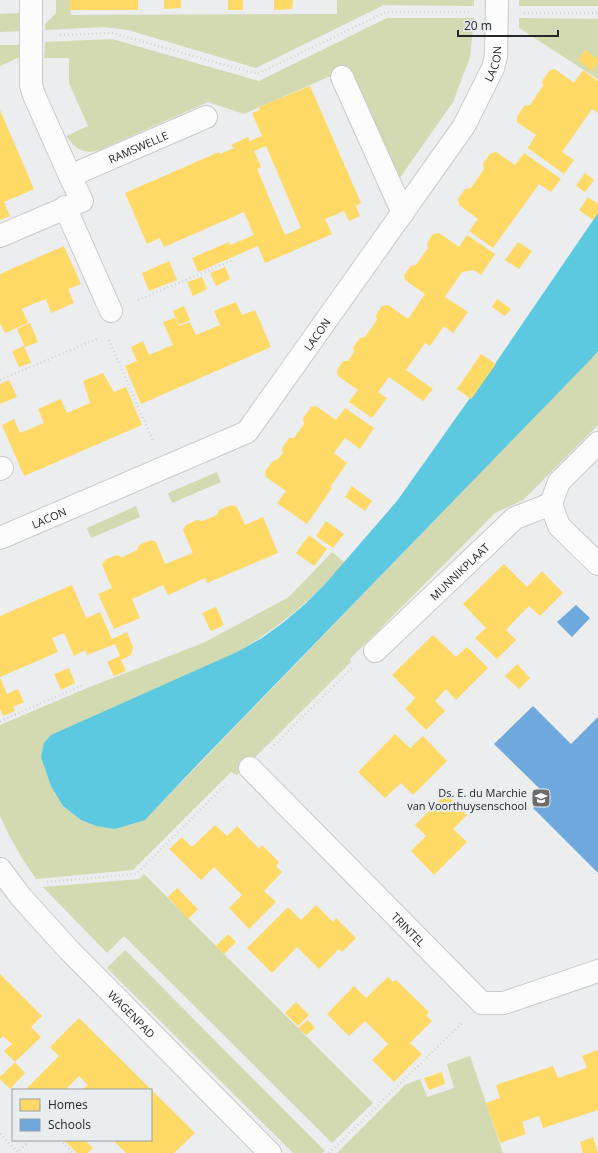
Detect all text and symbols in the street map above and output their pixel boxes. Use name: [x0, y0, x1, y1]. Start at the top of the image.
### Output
scale bar: [458, 12, 558, 38]
text: 20 m: [464, 17, 492, 34]
street label: LACON: [480, 46, 504, 84]
street label: RAMSWELLE: [106, 127, 170, 166]
street label: LACON: [300, 315, 333, 353]
street label: LACON: [29, 503, 68, 531]
street label: MUNNIKPLAAT: [426, 539, 492, 603]
place label: Ds. E. du Marchie van Voorthuysenschool: [407, 785, 527, 813]
school or university icon: Ds. E. du Marchie van Voorthuysenschool: [530, 787, 552, 809]
street label: TRINTEL: [389, 909, 429, 949]
street label: WAGENPAD: [105, 987, 159, 1041]
legend: [12, 1089, 152, 1141]
text: Homes: [48, 1096, 88, 1113]
text: Schools: [48, 1116, 91, 1133]

